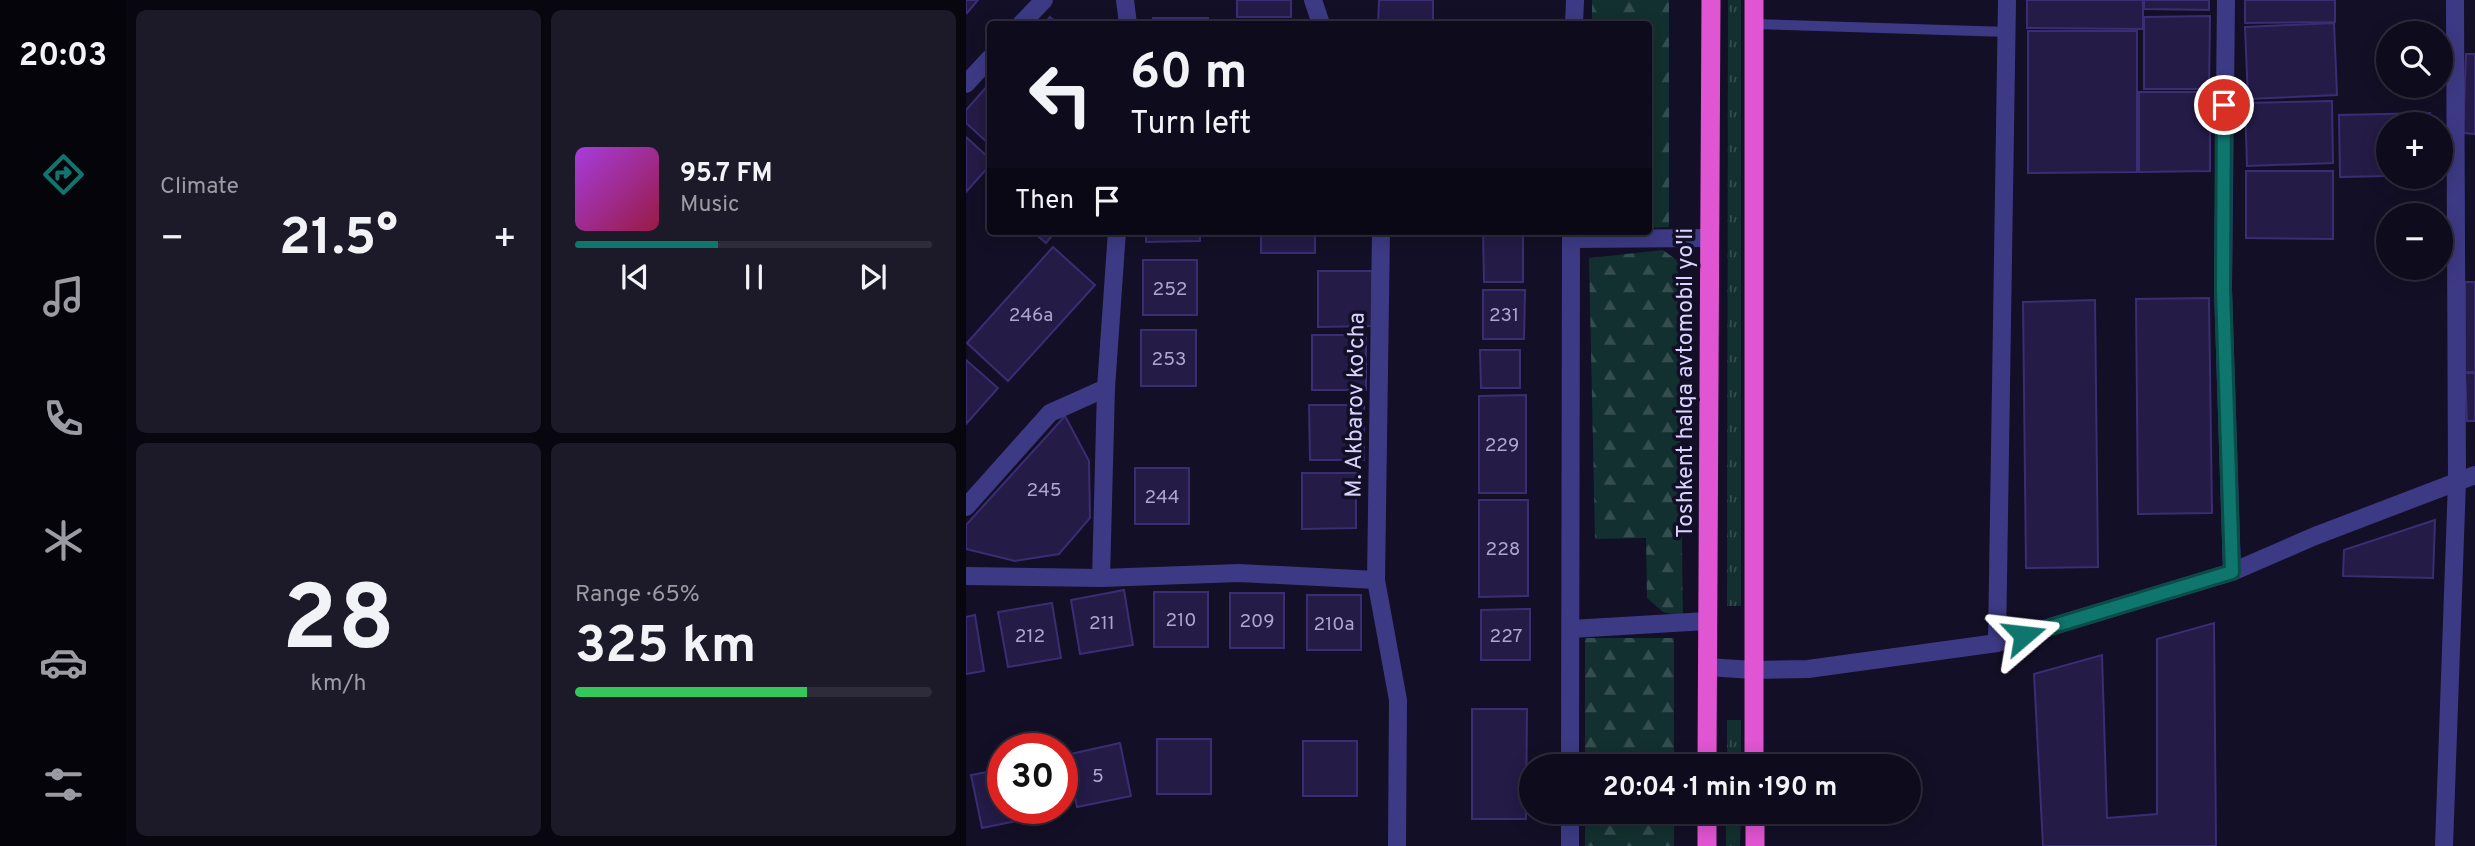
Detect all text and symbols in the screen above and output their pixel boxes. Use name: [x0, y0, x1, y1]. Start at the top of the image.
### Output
map controls: [2376, 21, 2453, 280]
button: search: [2376, 21, 2453, 98]
text: 20:03: [19, 37, 107, 77]
text: 60 m: [1130, 44, 1248, 106]
icon: left: [1015, 49, 1106, 140]
pin: [2194, 75, 2254, 135]
icon: arrive: [2205, 86, 2243, 124]
text: Turn left: [1130, 105, 1251, 145]
button: +: [2376, 112, 2453, 189]
icon: directions: [39, 150, 88, 199]
text: 95.7 FM: [680, 158, 772, 191]
text: Climate: [160, 173, 239, 202]
icon: arrive: [1088, 182, 1126, 220]
text: Then: [1015, 185, 1074, 218]
text: Music: [680, 191, 740, 220]
button: −: [2376, 203, 2453, 280]
text: 21.5°: [279, 207, 398, 273]
text: −: [160, 216, 185, 265]
text: +: [492, 216, 517, 265]
street label: Toshkent halqa avtomobil yo'li: [1672, 228, 1701, 538]
icon: previous: [616, 258, 654, 296]
icon: pause: [735, 258, 773, 296]
icon: next: [854, 258, 892, 296]
icon: music: [39, 272, 88, 321]
house number: 252: [1153, 278, 1187, 302]
house number: 246а: [1009, 304, 1053, 328]
house number: 231: [1489, 304, 1519, 328]
street label: M. Akbarov ko'cha: [1340, 312, 1373, 498]
house number: 253: [1152, 348, 1186, 372]
icon: phone: [39, 394, 88, 443]
house number: 229: [1485, 434, 1519, 458]
house number: 245: [1026, 479, 1062, 503]
house number: 244: [1144, 486, 1180, 510]
icon: climate: [39, 516, 88, 565]
house number: 228: [1486, 538, 1520, 562]
text: 28: [282, 567, 395, 682]
text: Range · 65%: [575, 581, 700, 610]
position arrow: [1987, 598, 2061, 672]
house number: 210: [1166, 609, 1196, 633]
house number: 209: [1239, 610, 1275, 634]
house number: 211: [1089, 612, 1115, 636]
house number: 210а: [1314, 613, 1354, 637]
text: 325 km: [575, 615, 756, 681]
house number: 212: [1015, 625, 1045, 649]
house number: 227: [1490, 625, 1523, 649]
icon: car: [39, 638, 88, 687]
text: km/h: [311, 670, 366, 699]
speed limit sign: 30: [987, 733, 1078, 824]
icon: filters: [39, 760, 88, 809]
house number: 5: [1092, 765, 1104, 789]
text: 20:04 · 1 min · 190 m: [1603, 772, 1837, 805]

